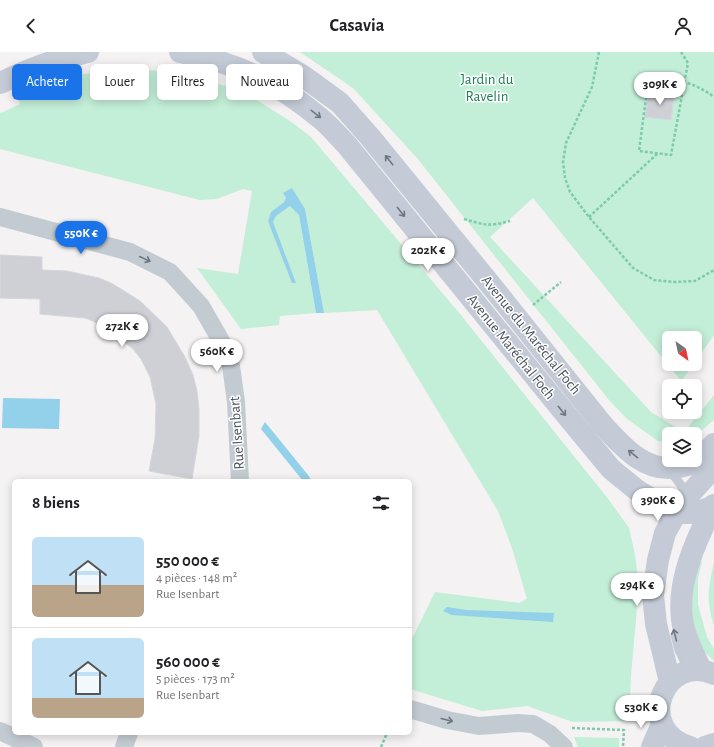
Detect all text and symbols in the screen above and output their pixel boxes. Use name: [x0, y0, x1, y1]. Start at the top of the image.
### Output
icon: back: [20, 15, 42, 37]
icon: person: [672, 15, 694, 37]
text: Casavia: [330, 17, 384, 35]
chip: Acheter: [12, 64, 82, 100]
chip: Louer: [90, 64, 149, 100]
chip: Filtres: [157, 64, 218, 100]
chip: Nouveau: [226, 64, 303, 100]
park label: Jardin du Ravelin: [461, 72, 514, 104]
pin: 309K €: [627, 72, 693, 106]
text: 309K €: [643, 78, 677, 91]
one-way arrow: [310, 110, 321, 119]
one-way arrow: [385, 155, 394, 166]
one-way arrow: [397, 206, 406, 217]
pin: 550K €: [48, 221, 114, 255]
text: 550K €: [64, 227, 98, 240]
pin: 202K €: [395, 238, 461, 272]
text: 202K €: [411, 244, 445, 257]
one-way arrow: [138, 256, 150, 263]
street label: Avenue du Maréchal Foch: [479, 273, 583, 397]
street label: Avenue Maréchal Foch: [464, 292, 558, 402]
pin: 272K €: [89, 314, 155, 348]
text: 272K €: [105, 320, 139, 333]
north arrow: [662, 331, 702, 371]
map controls: [662, 331, 702, 467]
pin: 560K €: [184, 339, 250, 373]
text: 560K €: [200, 345, 234, 358]
button: locate: [662, 379, 702, 419]
street label: Rue Isenbart: [227, 396, 247, 470]
one-way arrow: [558, 405, 567, 416]
button: layers: [662, 427, 702, 467]
one-way arrow: [627, 450, 638, 458]
pin: 390K €: [625, 488, 691, 522]
icon: filters: [370, 492, 392, 514]
text: 8 biens: [32, 494, 80, 511]
text: 390K €: [641, 494, 675, 507]
text: 550 000 €: [156, 552, 219, 569]
icon: home: [64, 553, 112, 601]
text: 4 pièces · 148 m²: [156, 572, 237, 585]
pin: 294K €: [604, 573, 670, 607]
text: 294K €: [620, 579, 654, 592]
text: Rue Isenbart: [156, 588, 219, 601]
one-way arrow: [671, 629, 679, 642]
text: 560 000 €: [156, 653, 220, 670]
icon: home: [64, 654, 112, 702]
text: 5 pièces · 173 m²: [156, 673, 235, 686]
text: Rue Isenbart: [156, 689, 219, 702]
pin: 530K €: [608, 695, 674, 729]
text: 530K €: [624, 701, 658, 714]
one-way arrow: [441, 716, 454, 724]

